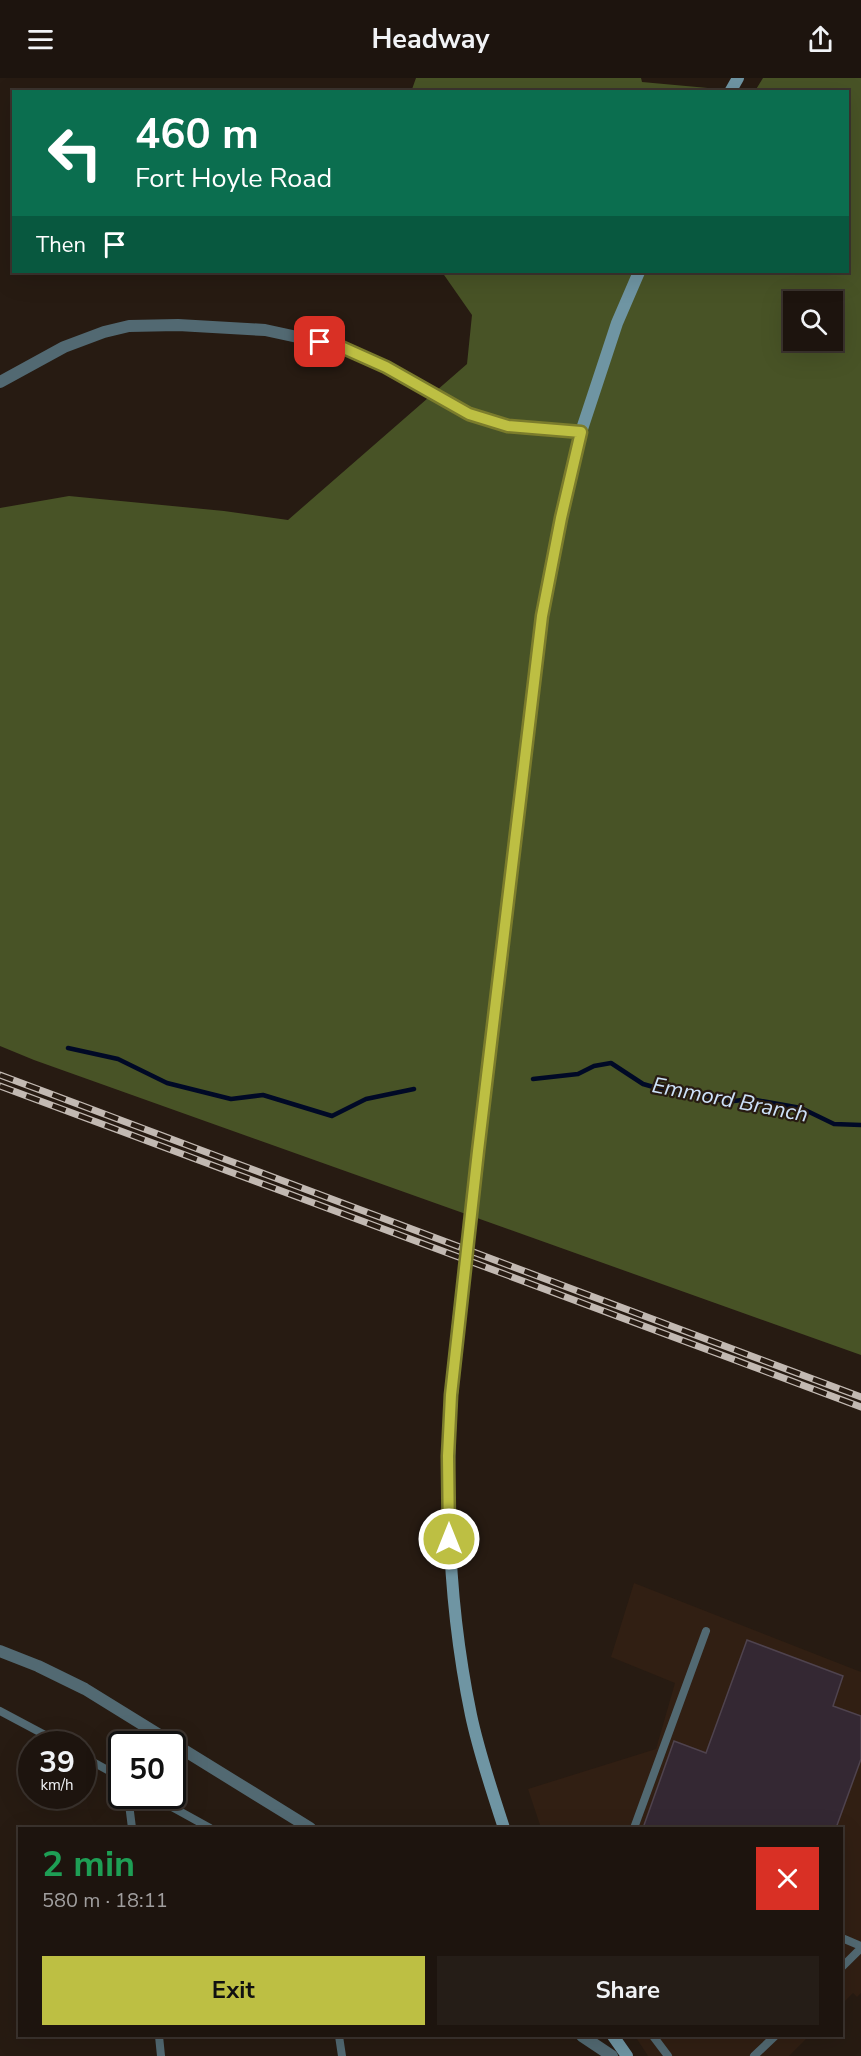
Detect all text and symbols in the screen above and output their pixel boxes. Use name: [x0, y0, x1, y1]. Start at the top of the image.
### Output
text: Headway: [371, 21, 490, 58]
icon: menu: [24, 23, 57, 56]
icon: share: [804, 23, 837, 56]
text: 460 m: [135, 106, 259, 163]
icon: left: [36, 114, 114, 192]
text: Fort Hoyle Road: [135, 160, 332, 197]
icon: arrive: [98, 228, 131, 261]
text: Then: [36, 230, 86, 260]
map controls: [783, 291, 843, 351]
button: search: [783, 291, 843, 351]
pin: [294, 316, 345, 367]
icon: arrive: [303, 325, 336, 358]
water label: Emmord Branch: [649, 1070, 811, 1130]
position arrow: [417, 1507, 481, 1571]
speed limit sign: 50: [108, 1731, 186, 1809]
text: 39: [39, 1742, 75, 1783]
text: km/h: [40, 1775, 74, 1795]
text: 2 min: [42, 1840, 135, 1889]
button: close: [756, 1847, 819, 1910]
text: 580 m · 18:11: [42, 1887, 168, 1914]
button: Exit: [42, 1956, 425, 2025]
button: Share: [437, 1956, 819, 2025]

